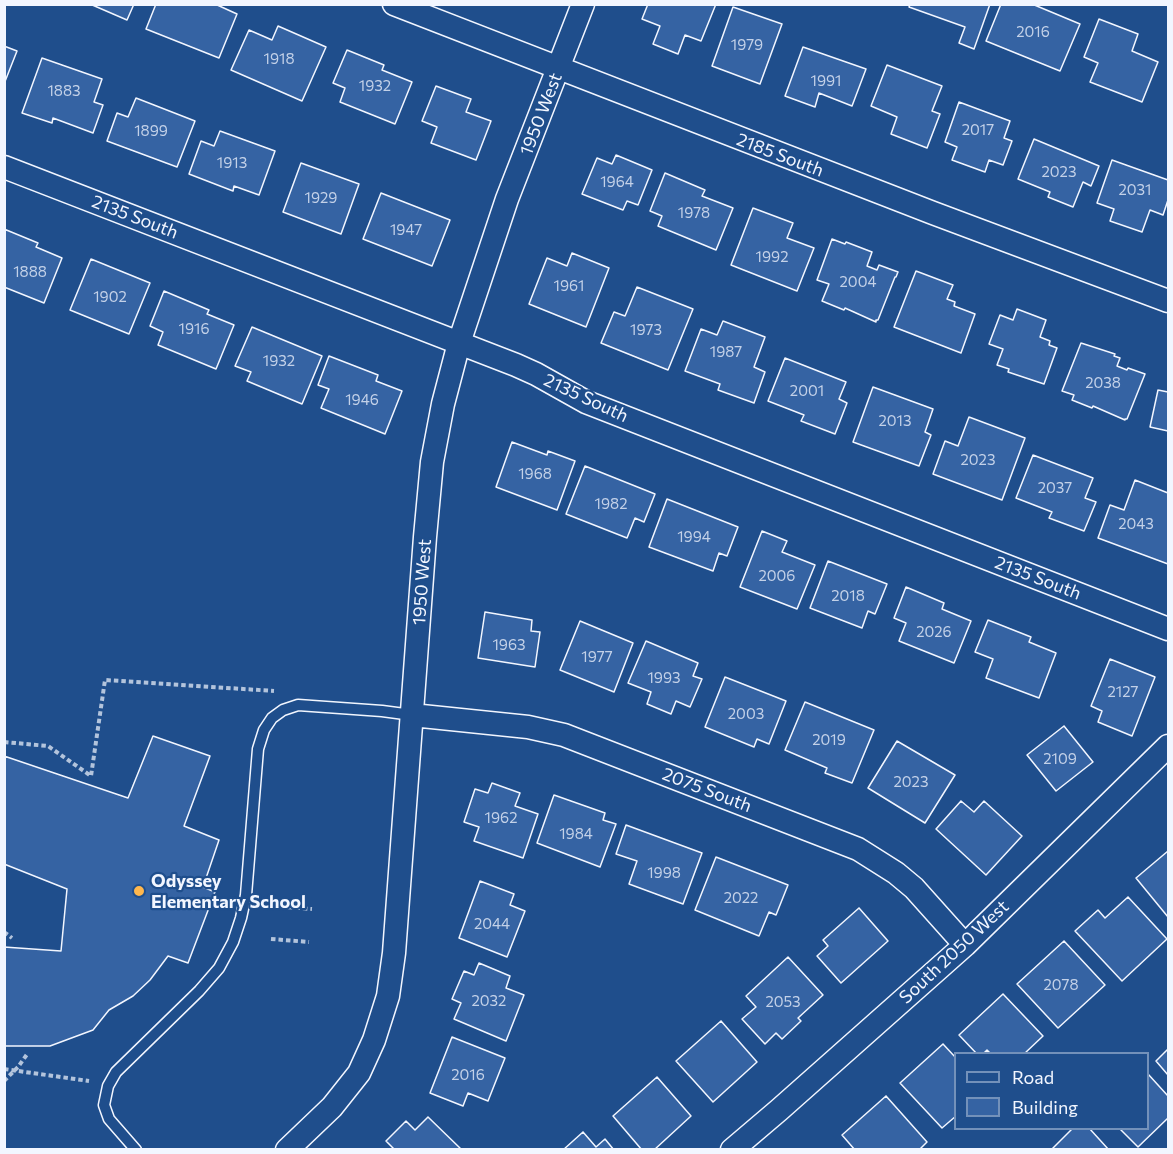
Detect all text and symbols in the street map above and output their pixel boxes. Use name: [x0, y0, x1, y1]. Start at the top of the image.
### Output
house number: 2016: [1016, 23, 1050, 41]
house number: 1979: [731, 36, 763, 54]
house number: 1918: [263, 50, 295, 68]
street label: 1950 West: [515, 70, 567, 158]
house number: 1991: [810, 72, 842, 90]
house number: 1932: [359, 77, 391, 95]
house number: 1883: [47, 82, 81, 100]
house number: 2017: [962, 121, 994, 139]
house number: 1899: [134, 122, 168, 140]
street label: 2185 South: [733, 129, 827, 181]
house number: 1913: [217, 154, 247, 172]
house number: 2023: [1042, 163, 1076, 181]
house number: 1964: [600, 173, 634, 191]
house number: 2031: [1119, 181, 1151, 199]
house number: 1929: [305, 189, 337, 207]
street label: 2135 South: [89, 191, 181, 243]
house number: 1978: [678, 204, 710, 222]
house number: 1947: [390, 221, 422, 239]
house number: 1992: [756, 248, 788, 266]
house number: 1888: [13, 263, 47, 281]
house number: 2004: [840, 273, 876, 291]
house number: 1961: [553, 277, 585, 295]
house number: 1902: [93, 288, 127, 306]
house number: 1916: [178, 320, 210, 338]
house number: 1973: [630, 321, 662, 339]
house number: 1987: [710, 343, 742, 361]
house number: 1932: [263, 352, 295, 370]
street label: 2135 South: [540, 369, 632, 427]
house number: 2038: [1085, 374, 1121, 392]
house number: 2001: [790, 382, 824, 400]
house number: 1946: [345, 391, 379, 409]
house number: 2013: [878, 412, 912, 430]
house number: 2023: [961, 451, 995, 469]
house number: 1968: [518, 465, 552, 483]
house number: 2037: [1038, 479, 1072, 497]
house number: 1982: [595, 495, 627, 513]
house number: 2043: [1118, 515, 1154, 533]
house number: 1994: [677, 528, 711, 546]
street label: 1950 West: [408, 538, 436, 626]
street label: 2135 South: [992, 552, 1084, 604]
house number: 2006: [759, 567, 795, 585]
house number: 2018: [831, 587, 865, 605]
house number: 2026: [916, 623, 952, 641]
house number: 1963: [492, 636, 526, 654]
house number: 1977: [581, 648, 613, 666]
house number: 1993: [647, 669, 681, 687]
house number: 2127: [1108, 683, 1138, 701]
house number: 2003: [728, 705, 764, 723]
house number: 2019: [812, 731, 846, 749]
house number: 2109: [1043, 750, 1077, 768]
street label: 2075 South: [659, 763, 755, 817]
house number: 2023: [894, 773, 928, 791]
house number: 1962: [485, 809, 517, 827]
house number: 1984: [559, 825, 593, 843]
house number: 1998: [647, 864, 681, 882]
place label: Odyssey Elementary School: [151, 870, 306, 912]
marker: Odyssey Elementary School: [132, 884, 146, 898]
house number: 2022: [724, 889, 758, 907]
street label: South 2050 West: [895, 896, 1013, 1008]
house number: 2044: [474, 915, 510, 933]
house number: 2078: [1044, 976, 1078, 994]
house number: 2032: [472, 992, 506, 1010]
house number: 2053: [765, 993, 801, 1011]
legend: [954, 1052, 1149, 1130]
house number: 2016: [451, 1066, 485, 1084]
text: Road: [1012, 1066, 1054, 1088]
text: Building: [1012, 1096, 1078, 1118]

